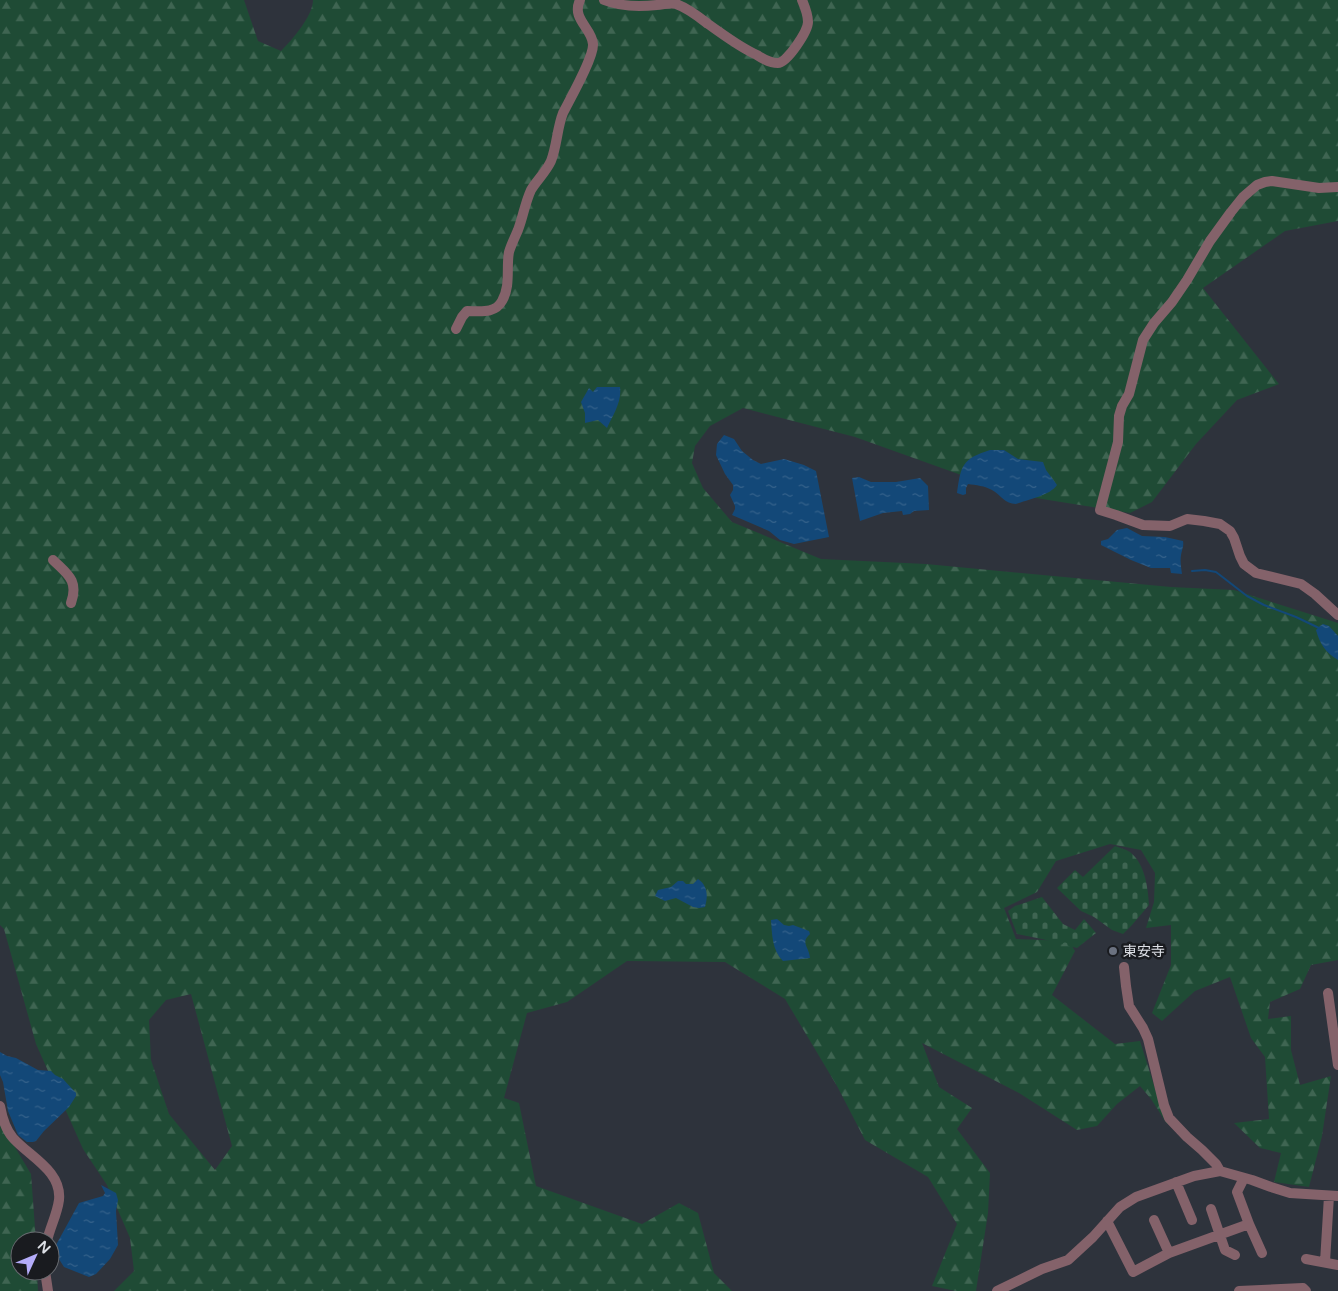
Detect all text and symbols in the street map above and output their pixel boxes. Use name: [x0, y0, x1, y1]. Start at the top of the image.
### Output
place label: 東安寺: [1123, 943, 1165, 960]
marker: 東安寺: [1107, 945, 1119, 957]
north arrow: [10, 1231, 60, 1281]
text: N: [34, 1237, 54, 1257]

